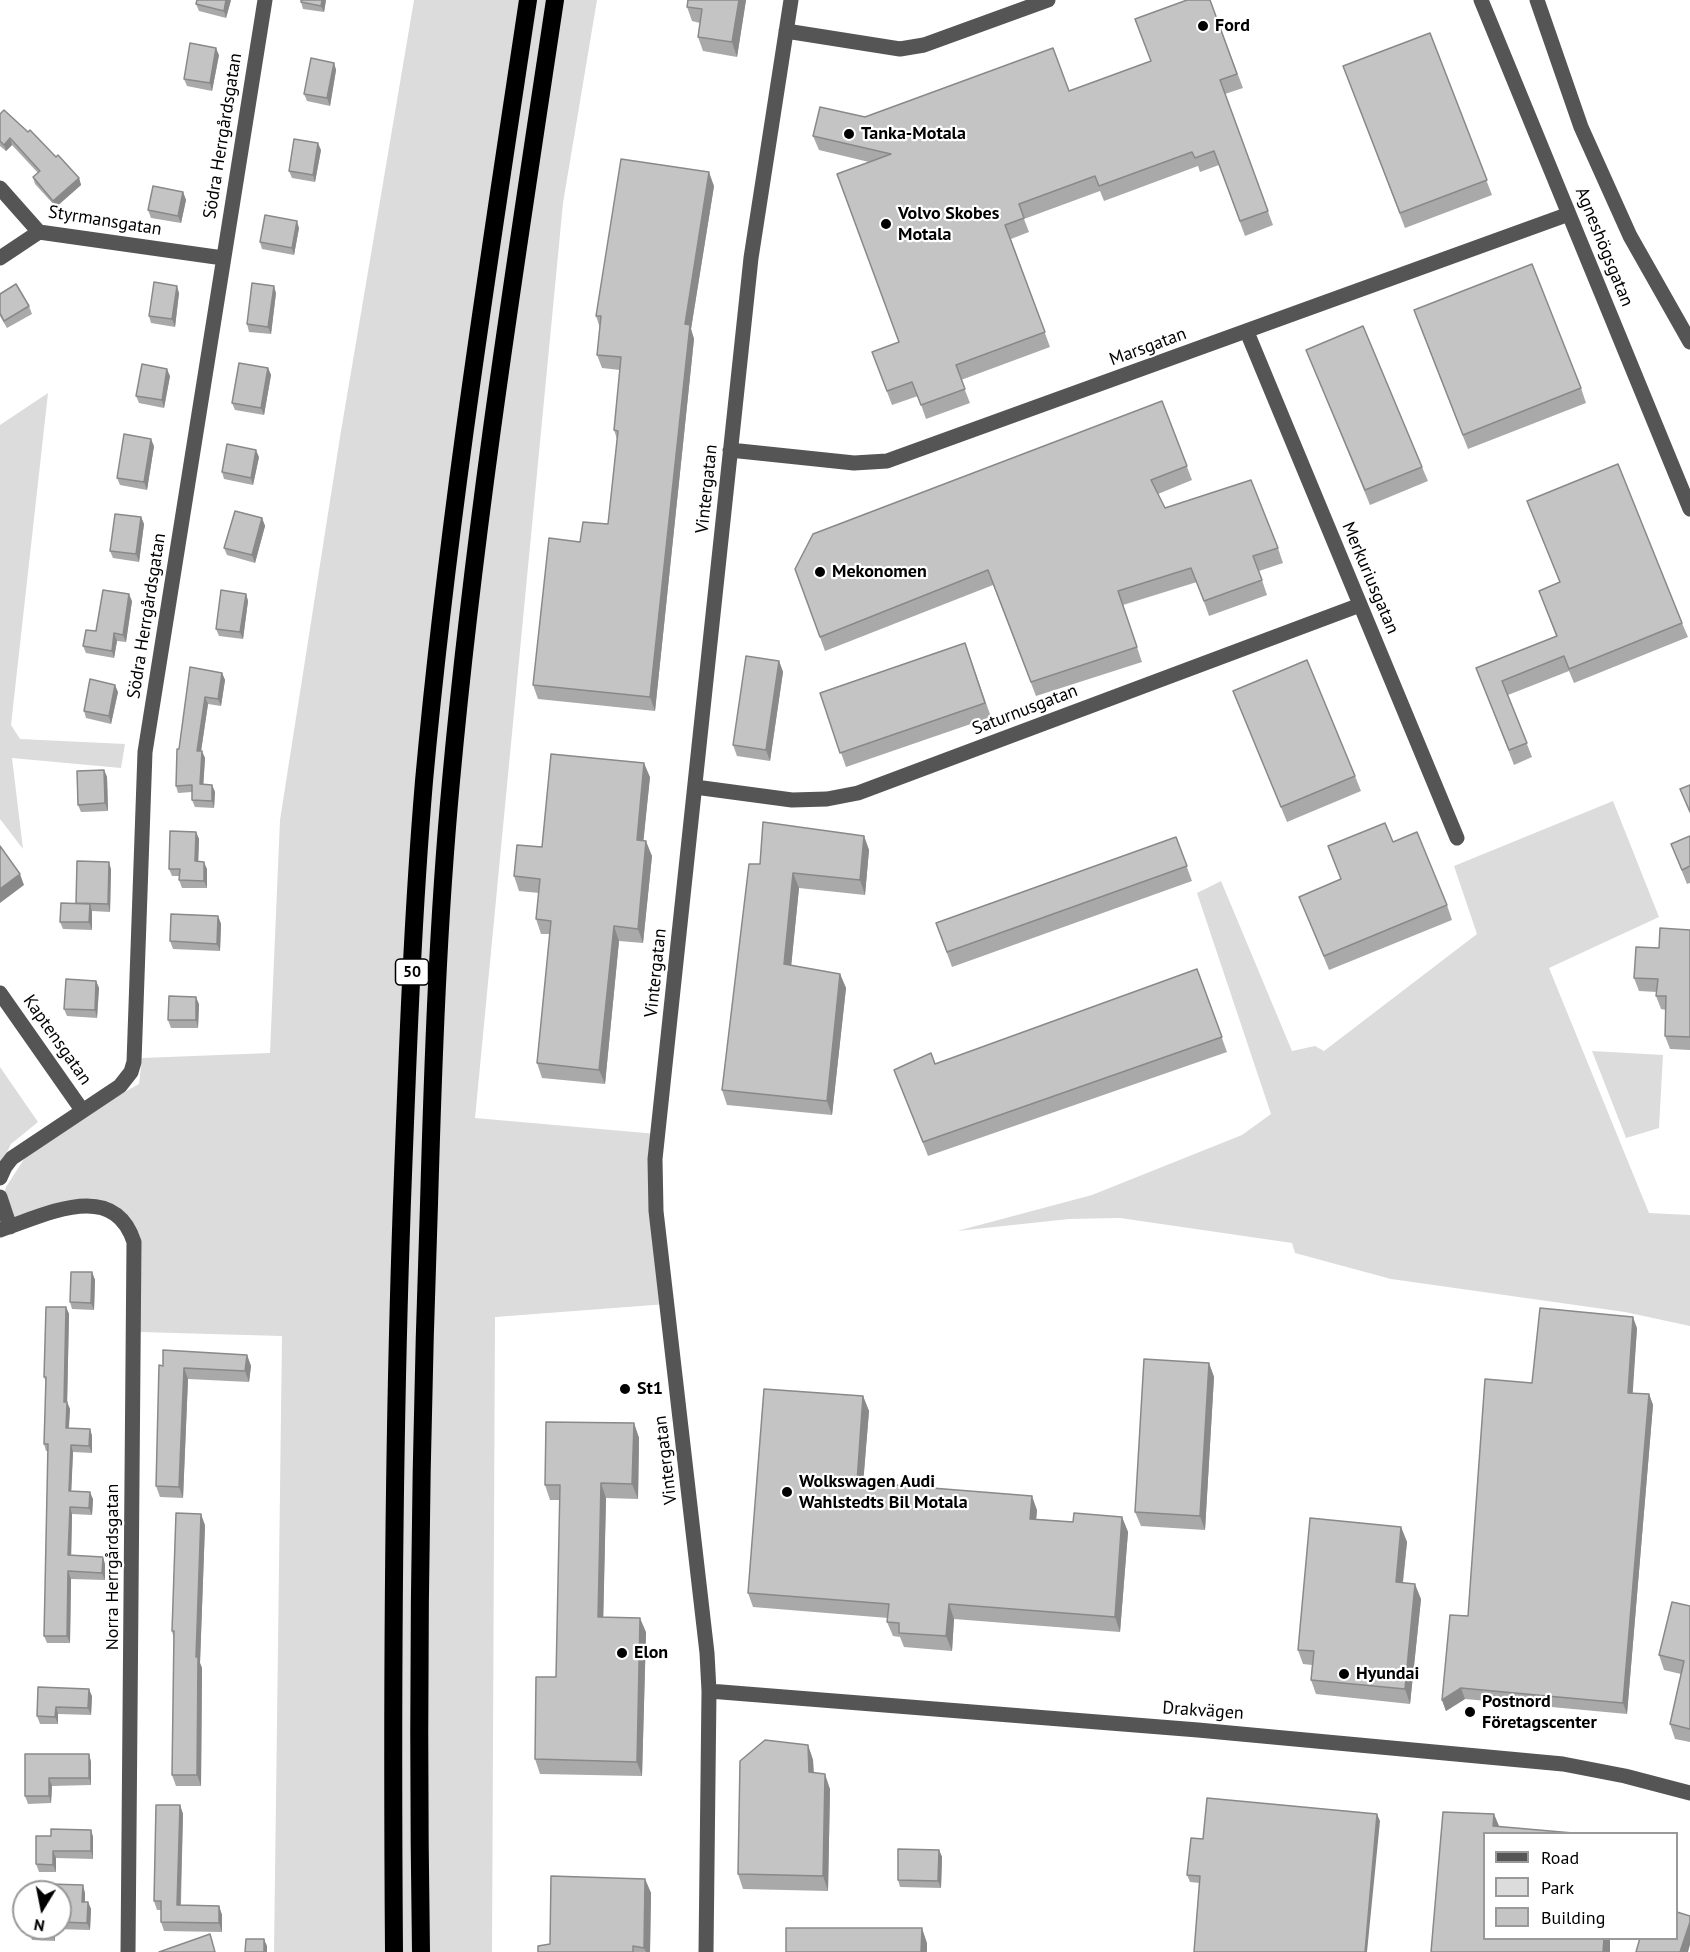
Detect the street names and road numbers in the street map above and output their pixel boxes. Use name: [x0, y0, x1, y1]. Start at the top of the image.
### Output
street label: Södra Herrgårdsgatan: [199, 52, 247, 220]
street label: Agneshögsgatan: [1570, 184, 1638, 310]
street label: Styrmansgatan: [47, 201, 163, 241]
street label: Marsgatan: [1107, 323, 1189, 371]
street label: Vintergatan: [692, 443, 722, 535]
street label: Merkuriusgatan: [1337, 519, 1403, 637]
street label: Södra Herrgårdsgatan: [123, 532, 171, 700]
street label: Saturnusgatan: [969, 680, 1081, 740]
street label: Vintergatan: [641, 927, 671, 1019]
road number: 50: [396, 959, 428, 985]
street label: Kaptensgatan: [18, 991, 96, 1089]
street label: Vintergatan: [650, 1414, 682, 1506]
street label: Norra Herrgårdsgatan: [102, 1484, 124, 1650]
street label: Drakvägen: [1162, 1697, 1244, 1725]

